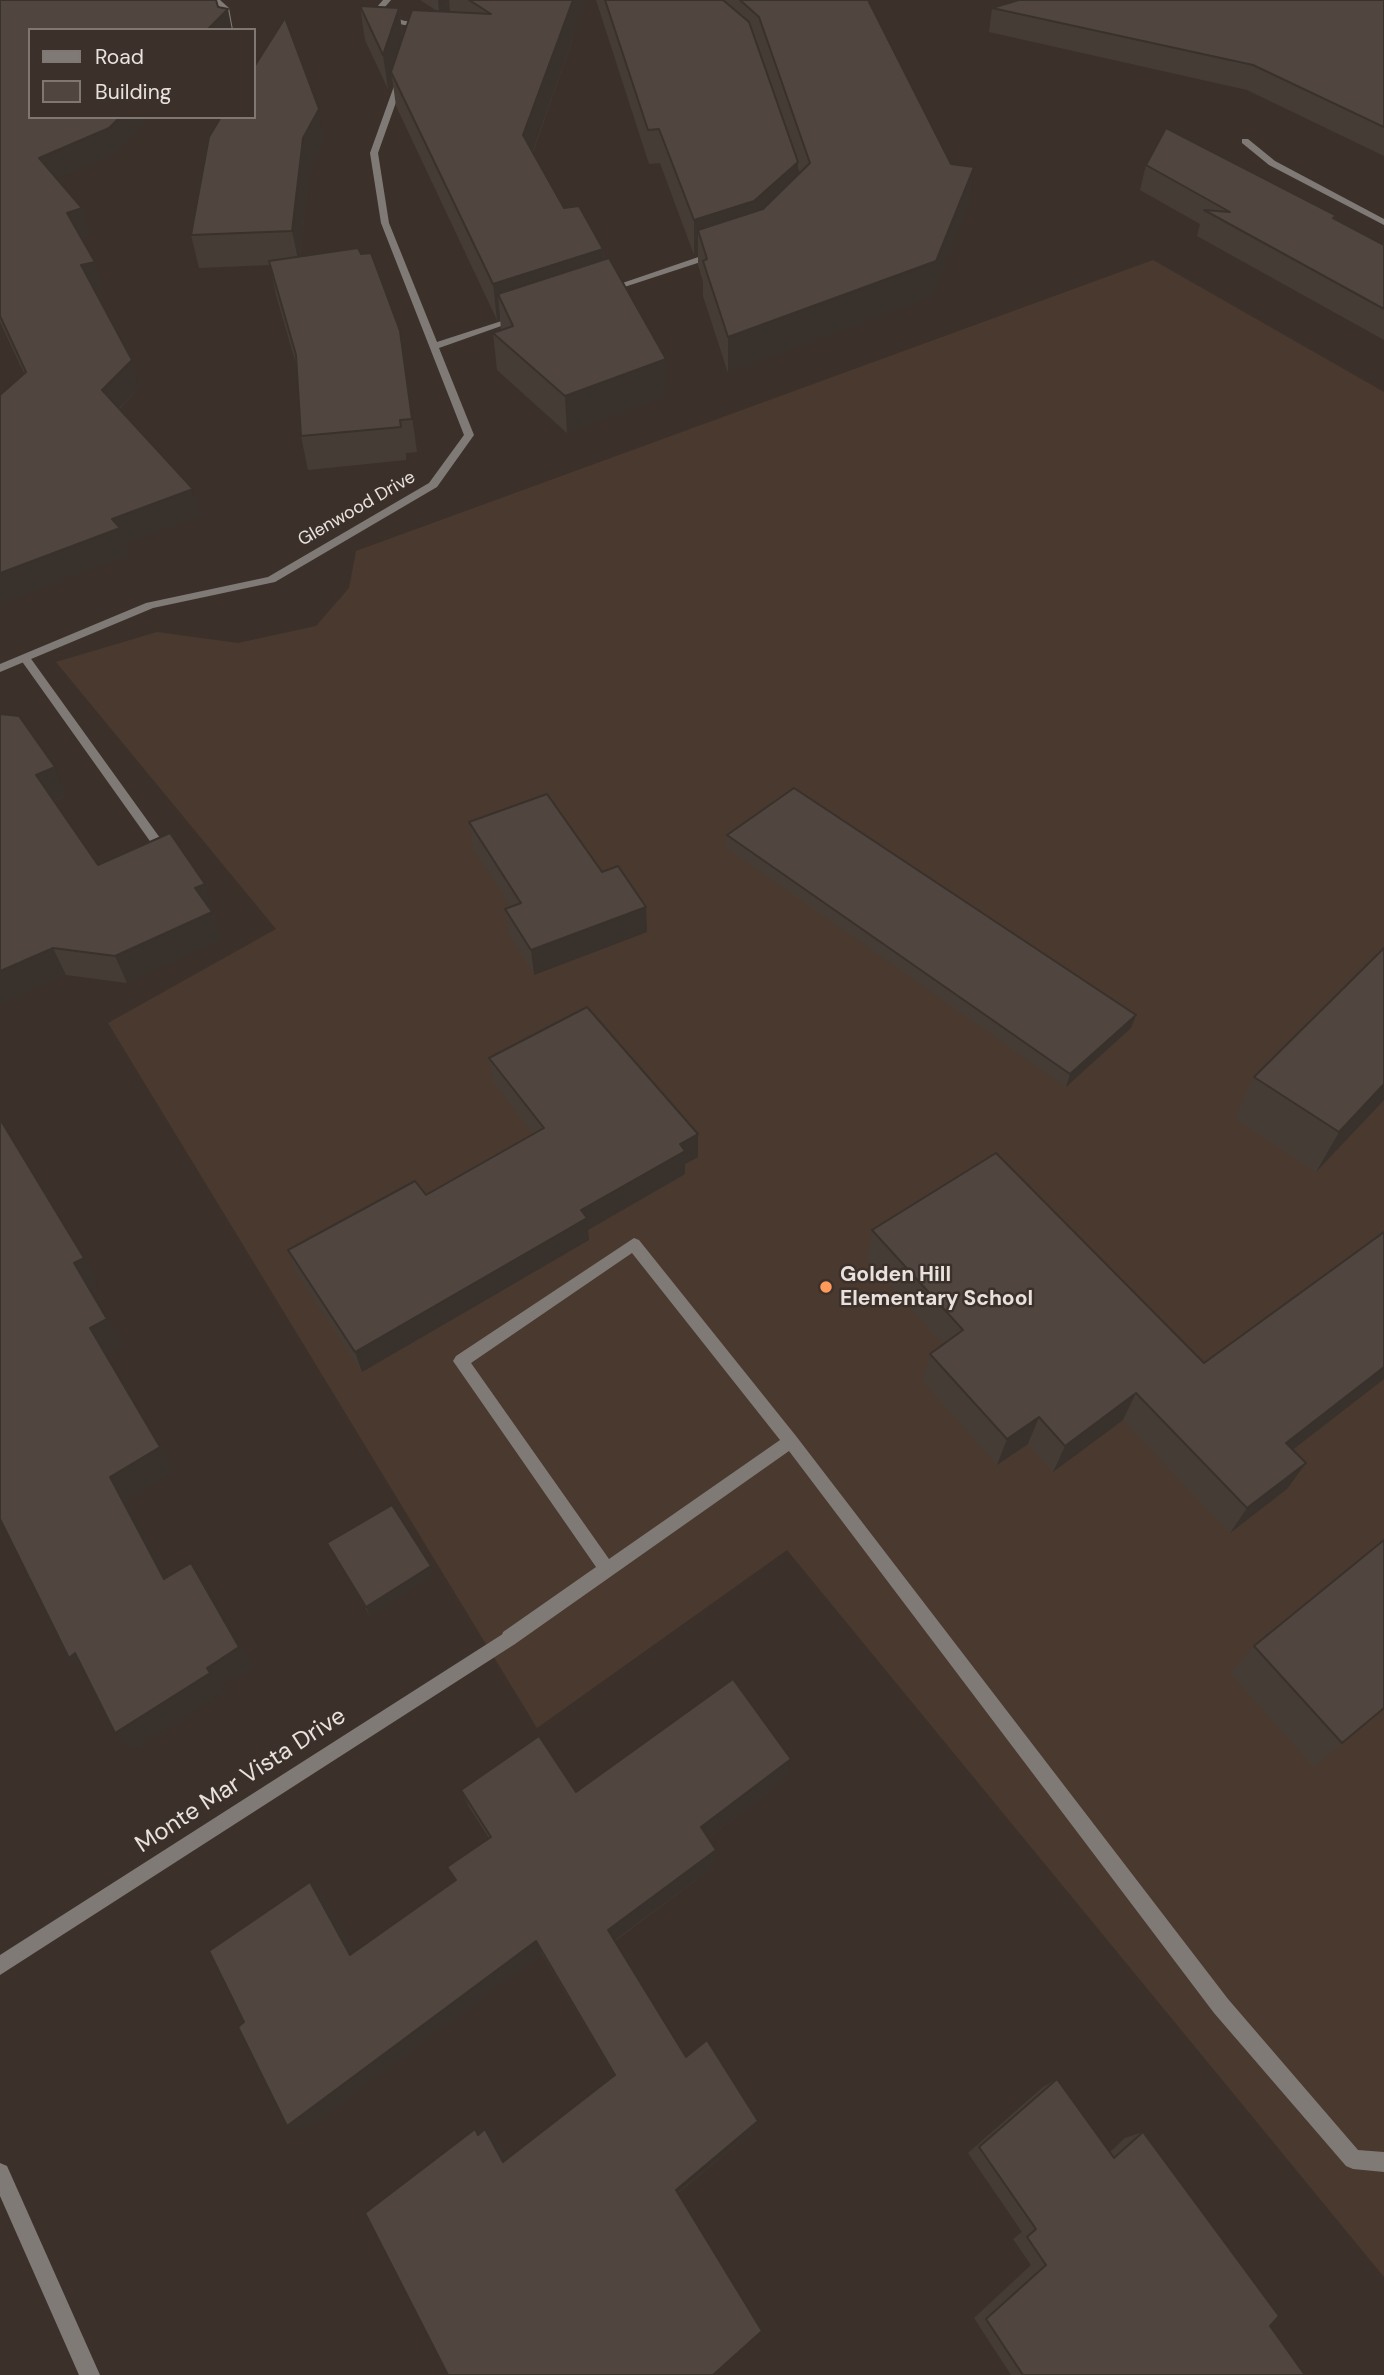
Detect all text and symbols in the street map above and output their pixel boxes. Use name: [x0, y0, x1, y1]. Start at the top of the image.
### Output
legend: [28, 28, 256, 119]
text: Road: [95, 43, 144, 71]
text: Building: [95, 78, 171, 106]
street label: Glenwood Drive: [295, 467, 419, 551]
place label: Golden Hill Elementary School: [840, 1262, 1033, 1312]
marker: Golden Hill Elementary School: [818, 1279, 834, 1295]
street label: Monte Mar Vista Drive: [131, 1702, 351, 1860]

